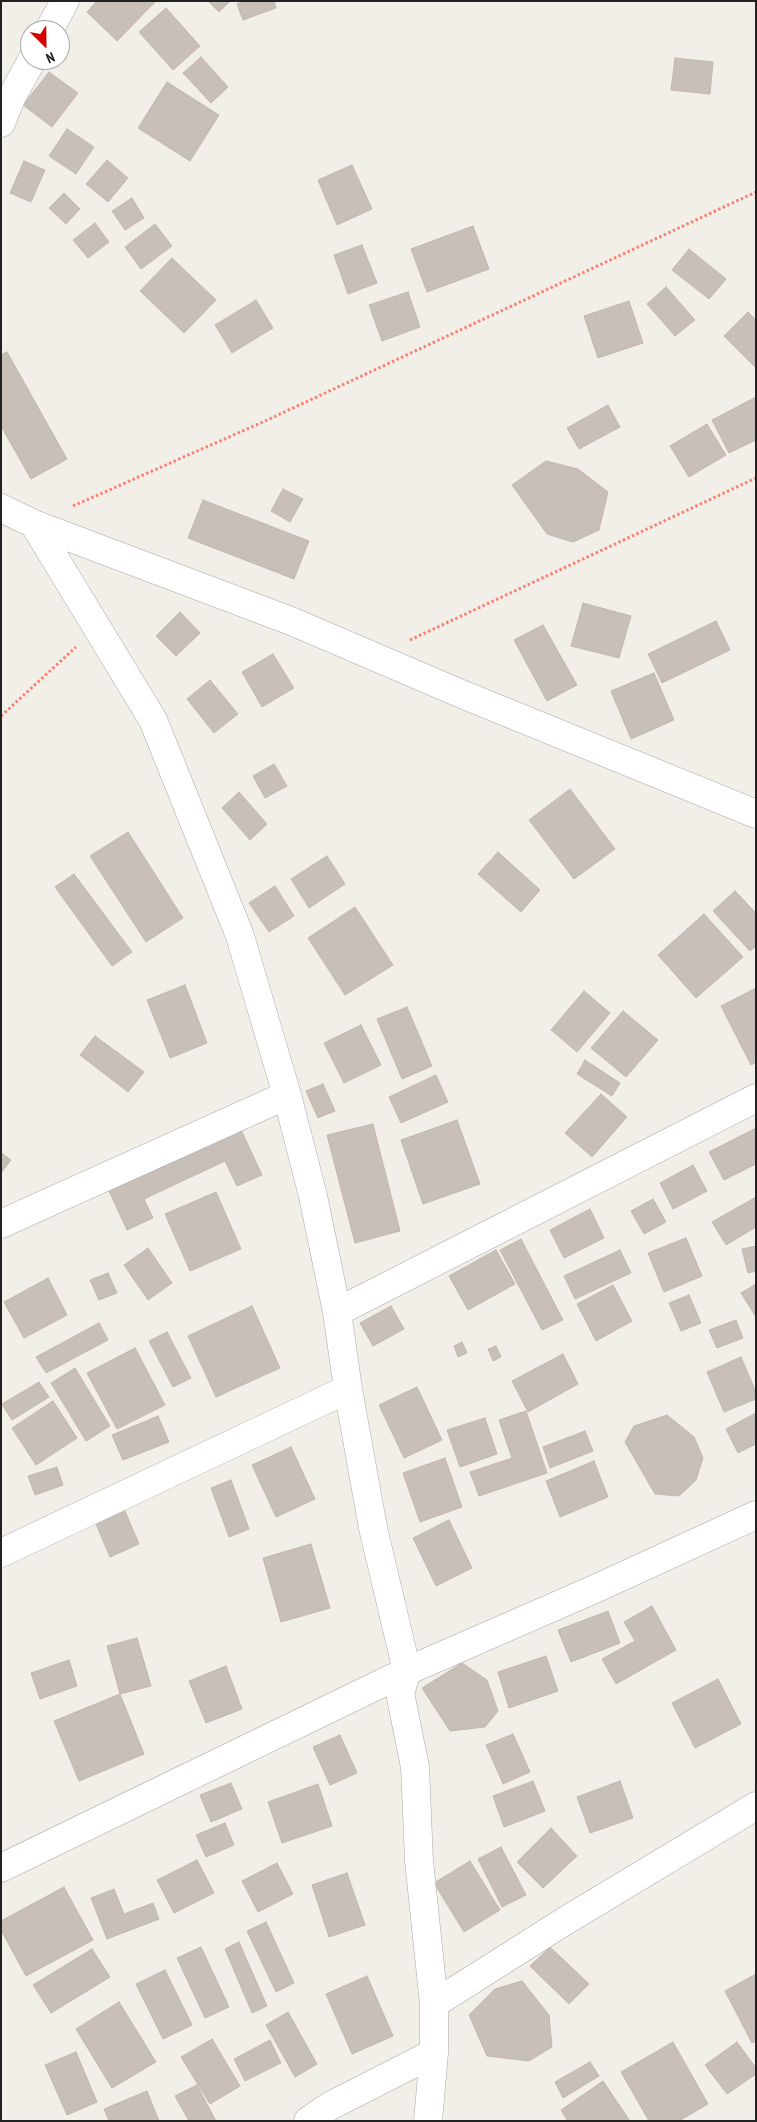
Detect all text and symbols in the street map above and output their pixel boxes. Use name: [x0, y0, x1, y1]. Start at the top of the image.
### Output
north arrow: [20, 20, 70, 70]
text: N: [43, 48, 57, 68]

